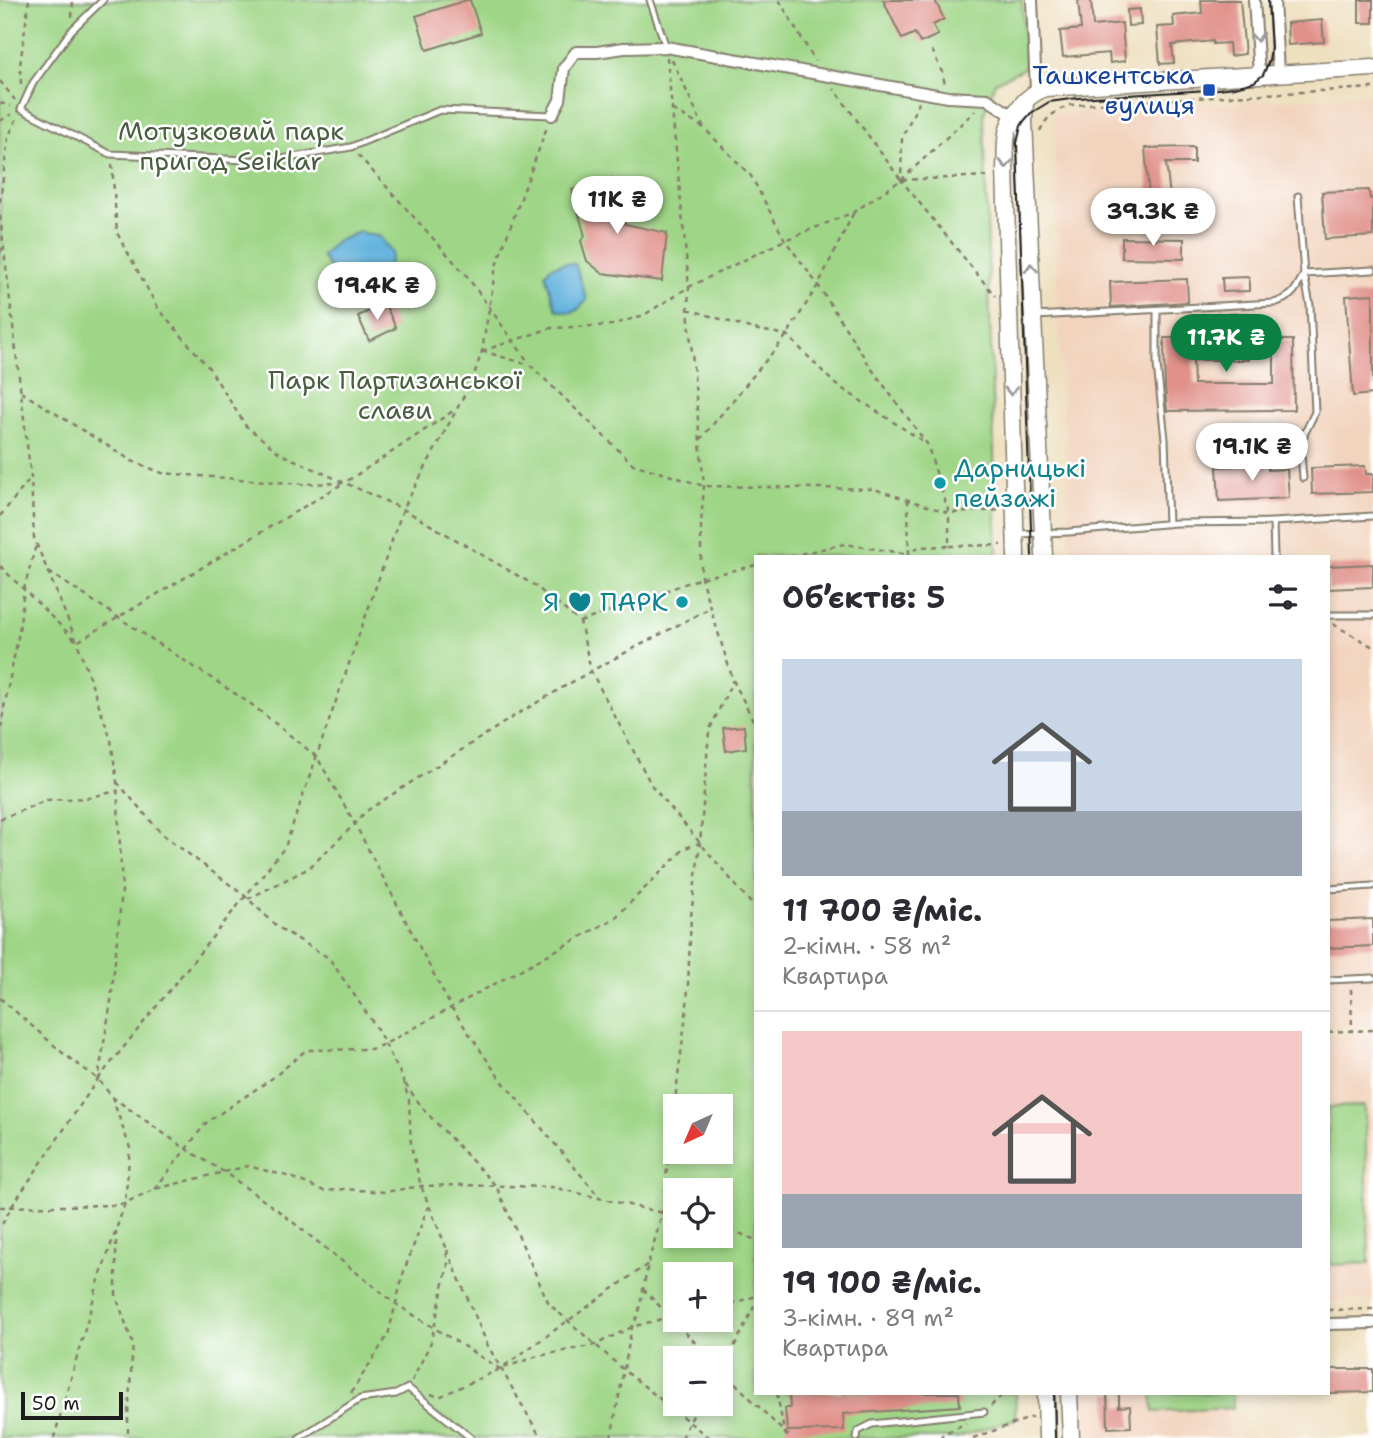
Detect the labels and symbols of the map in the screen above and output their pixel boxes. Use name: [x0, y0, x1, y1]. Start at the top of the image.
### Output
one-way arrow: [1249, 32, 1264, 43]
place label: Ташкентська вулиця: [1032, 57, 1195, 122]
marker: Ташкентська вулиця: [1201, 82, 1217, 98]
park label: Мотузковий парк пригод Seiklar: [118, 113, 344, 178]
one-way arrow: [998, 159, 1014, 169]
pin: 11K ₴: [568, 176, 666, 236]
pin: 39.3K ₴: [1088, 188, 1218, 248]
pin: 19.4K ₴: [312, 262, 442, 322]
one-way arrow: [1024, 262, 1039, 273]
pin: 11.7K ₴: [1161, 314, 1291, 374]
park label: Парк Партизанської слави: [268, 362, 522, 427]
one-way arrow: [1004, 386, 1019, 397]
pin: 19.1K ₴: [1187, 424, 1317, 483]
place label: Дарницькі пейзажі: [954, 450, 1086, 515]
marker: Дарницькі пейзажі: [932, 475, 948, 491]
place label: Я ♥ ПАРК: [543, 584, 668, 619]
marker: Я ♥ ПАРК: [674, 594, 690, 610]
north arrow: [663, 1094, 733, 1164]
scale bar: [21, 1389, 122, 1421]

